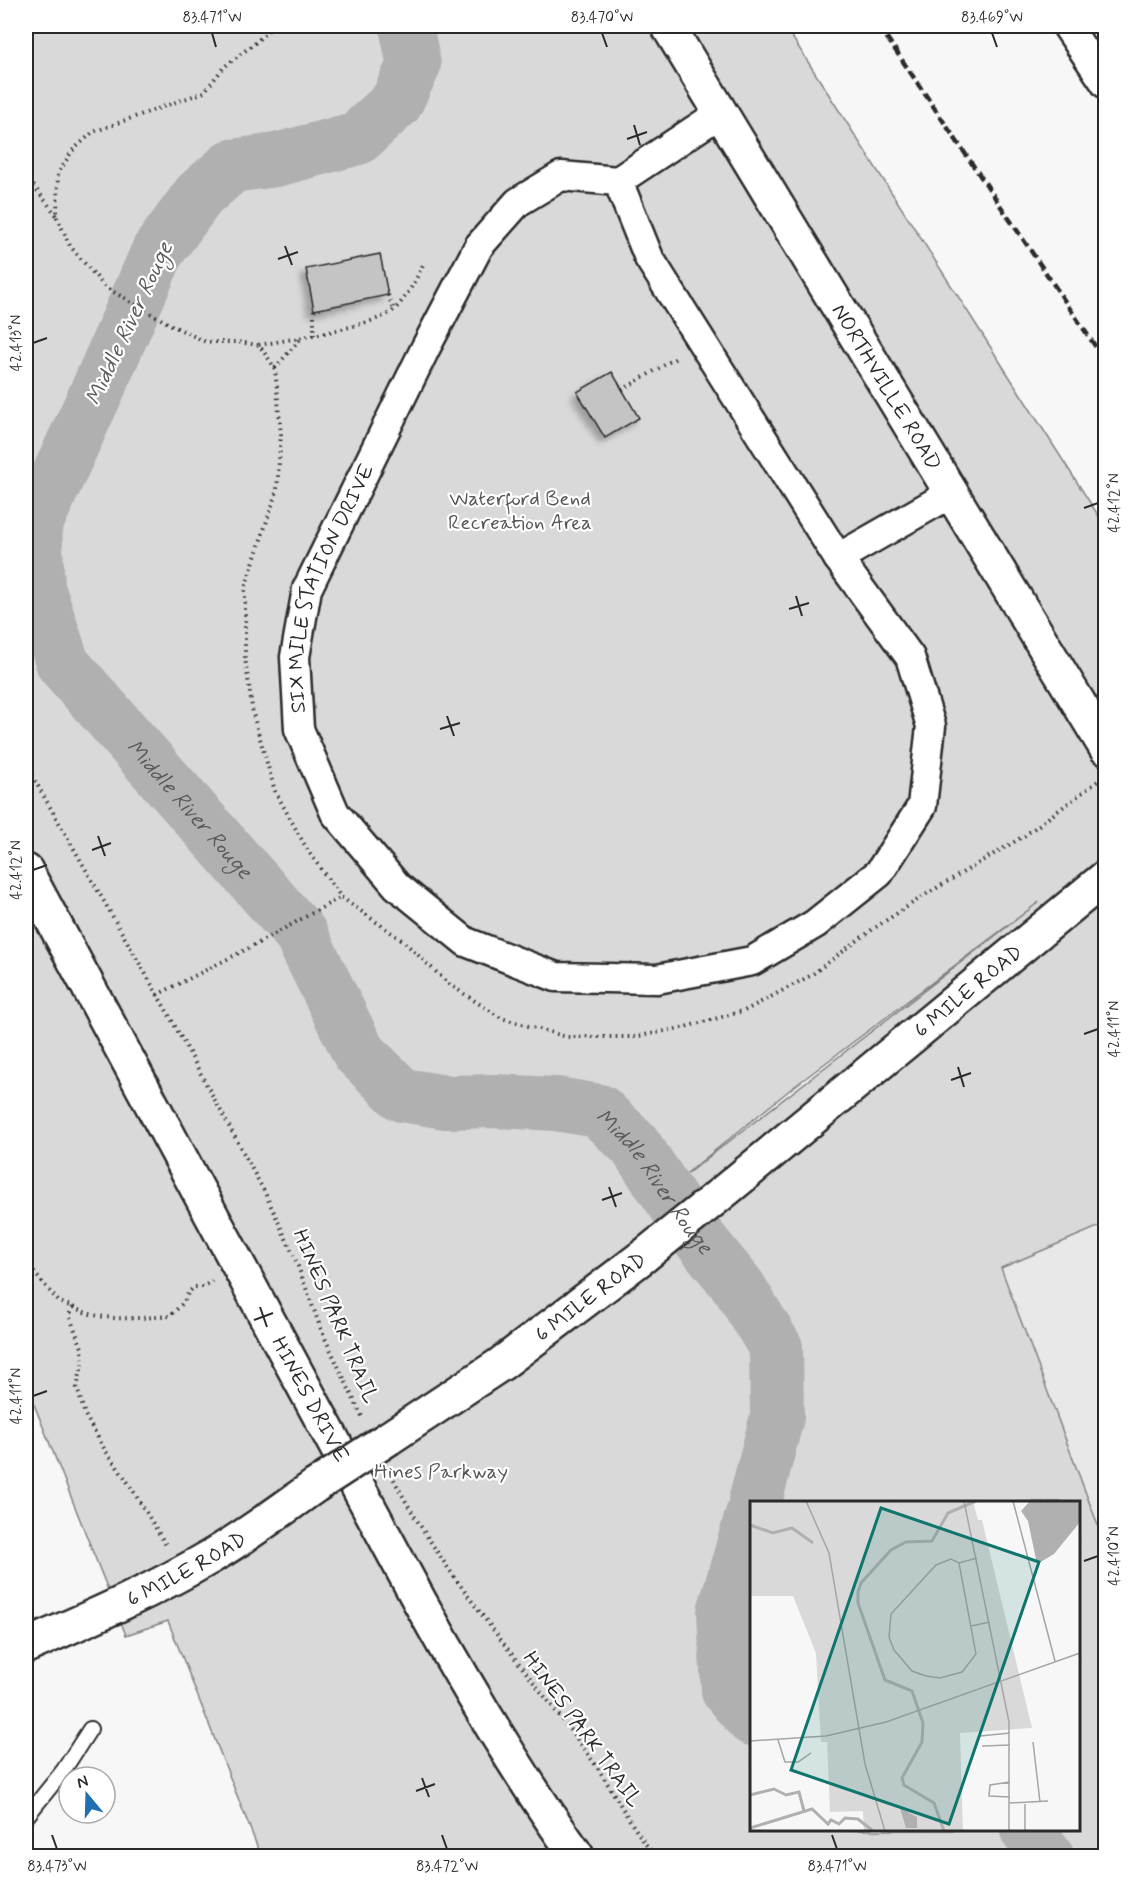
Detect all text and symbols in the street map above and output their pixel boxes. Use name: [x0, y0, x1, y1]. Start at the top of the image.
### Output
text: 83.471°W: [182, 8, 242, 28]
text: 83.470°W: [571, 8, 633, 28]
text: 83.469°W: [961, 8, 1023, 28]
water label: Middle River Rouge: [80, 237, 182, 411]
street label: NORTHVILLE ROAD: [825, 299, 947, 476]
text: 42.413°N: [7, 315, 27, 371]
street label: SIX MILE STATION DRIVE: [282, 459, 381, 714]
text: 42.412°N: [1105, 473, 1125, 533]
park label: Waterford Bend Recreation Area: [448, 485, 592, 537]
water label: Middle River Rouge: [120, 734, 259, 886]
text: 42.412°N: [7, 840, 27, 900]
street label: 6 MILE ROAD: [908, 939, 1029, 1044]
text: 42.411°N: [1105, 1001, 1125, 1057]
water label: Middle River Rouge: [589, 1103, 719, 1261]
street label: HINES PARK TRAIL: [286, 1225, 384, 1408]
street label: 6 MILE ROAD: [529, 1246, 652, 1349]
street label: HINES DRIVE: [265, 1332, 355, 1467]
text: 42.411°N: [7, 1368, 27, 1424]
park label: Hines Parkway: [374, 1458, 508, 1486]
inset map: [750, 1501, 1080, 1831]
street label: 6 MILE ROAD: [122, 1525, 252, 1614]
text: 42.410°N: [1105, 1526, 1125, 1586]
street label: HINES PARK TRAIL: [516, 1646, 648, 1813]
north arrow: [57, 1765, 117, 1825]
text: N: [74, 1771, 91, 1794]
text: 83.473°W: [27, 1857, 87, 1877]
text: 83.472°W: [416, 1857, 478, 1877]
text: 83.471°W: [807, 1857, 867, 1877]

